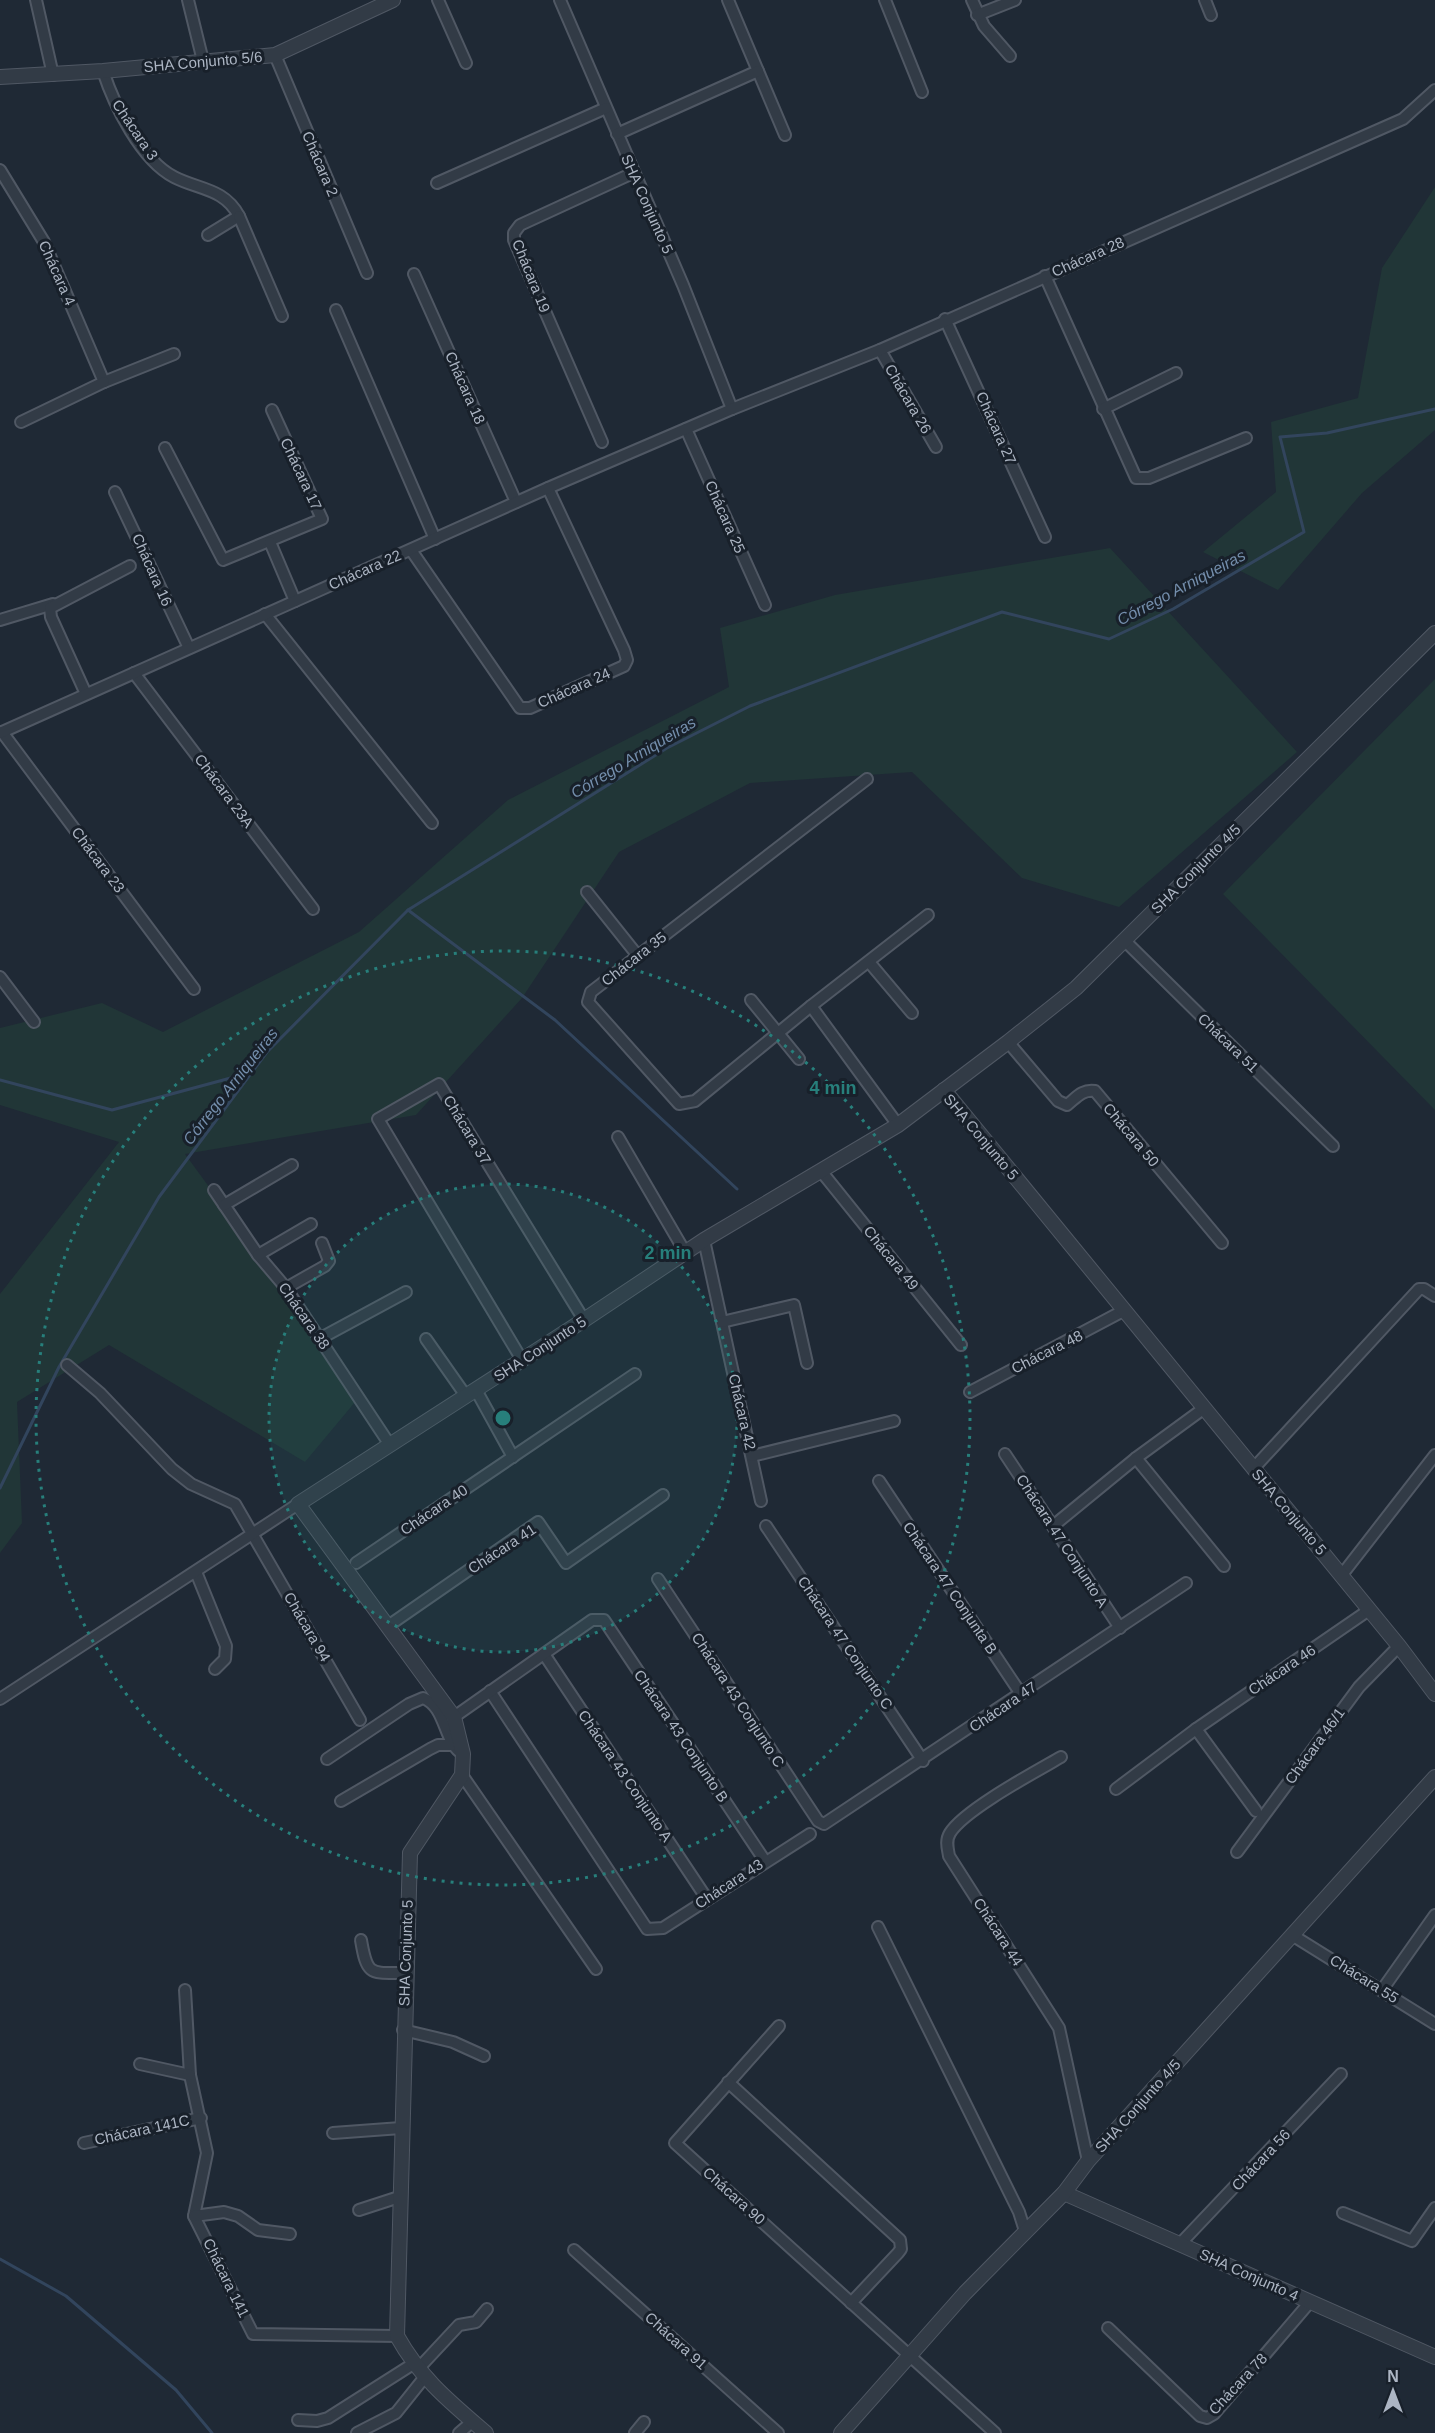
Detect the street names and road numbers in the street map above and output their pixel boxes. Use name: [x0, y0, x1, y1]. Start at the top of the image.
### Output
street label: SHA Conjunto 5/6: [143, 48, 263, 75]
street label: Chácara 3: [109, 96, 162, 163]
street label: Chácara 2: [299, 129, 342, 199]
street label: SHA Conjunto 5: [618, 152, 677, 256]
street label: Chácara 28: [1049, 233, 1127, 280]
street label: Chácara 19: [509, 237, 554, 315]
street label: Chácara 4: [36, 238, 79, 308]
street label: Chácara 18: [442, 349, 489, 427]
street label: Chácara 26: [882, 361, 935, 437]
street label: Chácara 27: [973, 389, 1020, 467]
street label: Chácara 17: [277, 435, 326, 513]
street label: Chácara 25: [702, 478, 749, 556]
street label: Chácara 16: [129, 531, 176, 609]
street label: Chácara 22: [326, 546, 404, 593]
street label: Chácara 24: [535, 664, 613, 711]
street label: Chácara 23A: [191, 751, 258, 831]
street label: SHA Conjunto 4/5: [1147, 820, 1244, 917]
street label: Chácara 23: [68, 824, 129, 896]
street label: Chácara 35: [598, 928, 669, 989]
street label: Chácara 51: [1195, 1010, 1262, 1076]
street label: SHA Conjunto 5: [941, 1090, 1022, 1183]
street label: Chácara 37: [440, 1092, 495, 1167]
street label: Chácara 50: [1100, 1100, 1163, 1170]
street label: Chácara 49: [860, 1222, 922, 1293]
street label: Chácara 38: [275, 1279, 334, 1352]
street label: SHA Conjunto 5: [490, 1312, 589, 1385]
street label: Chácara 48: [1008, 1326, 1085, 1377]
street label: Chácara 42: [725, 1372, 759, 1452]
street label: SHA Conjunto 5: [1249, 1465, 1330, 1558]
street label: Chácara 47 Conjunto A: [1013, 1471, 1112, 1610]
street label: Chácara 40: [397, 1481, 471, 1538]
street label: Chácara 47 Conjunta B: [900, 1518, 1001, 1657]
street label: Chácara 41: [465, 1520, 539, 1577]
street label: Chácara 47 Conjunto C: [795, 1573, 896, 1713]
street label: Chácara 94: [281, 1589, 334, 1665]
street label: Chácara 43 Conjunto C: [689, 1629, 788, 1770]
street label: Chácara 46: [1245, 1641, 1319, 1698]
street label: Chácara 43 Conjunto B: [631, 1666, 732, 1805]
street label: Chácara 47: [966, 1678, 1040, 1735]
street label: Chácara 46/1: [1281, 1704, 1348, 1787]
street label: Chácara 43 Conjunto A: [575, 1707, 676, 1845]
street label: Chácara 43: [692, 1855, 766, 1912]
street label: Chácara 44: [970, 1895, 1027, 1969]
street label: SHA Conjunto 5: [395, 1899, 416, 2007]
street label: Chácara 55: [1327, 1951, 1402, 2006]
street label: SHA Conjunto 4/5: [1091, 2056, 1184, 2156]
street label: Chácara 141C: [93, 2111, 191, 2148]
street label: Chácara 56: [1228, 2125, 1293, 2194]
street label: Chácara 90: [700, 2163, 769, 2228]
street label: Chácara 141: [200, 2235, 253, 2320]
street label: SHA Conjunto 4: [1197, 2245, 1301, 2304]
street label: Chácara 91: [642, 2308, 711, 2373]
street label: Chácara 78: [1205, 2349, 1270, 2418]

